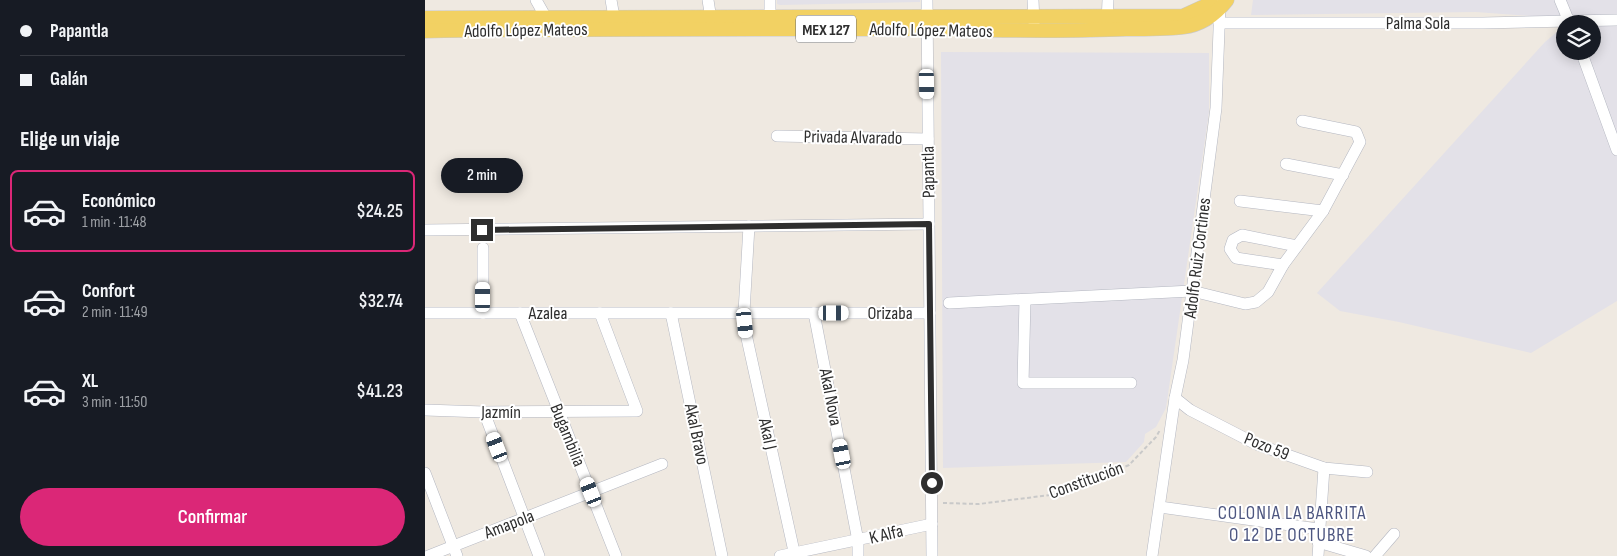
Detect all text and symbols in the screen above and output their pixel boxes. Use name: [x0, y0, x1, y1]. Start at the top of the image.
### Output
street label: Palma Sola: [1386, 13, 1450, 34]
road number: MEX 127: [796, 15, 856, 42]
map controls: [1556, 15, 1601, 60]
button: layers: [1556, 15, 1601, 60]
street label: Adolfo López Mateos: [463, 19, 588, 42]
street label: Adolfo López Mateos: [868, 19, 993, 42]
text: Papantla: [50, 20, 109, 43]
text: Galán: [50, 68, 88, 91]
car: [919, 69, 934, 99]
text: Elige un viaje: [20, 126, 120, 153]
street label: Privada Alvarado: [803, 126, 903, 149]
street label: Papantla: [918, 146, 939, 198]
callout: 2 min: [441, 158, 523, 192]
text: 2 min: [467, 166, 497, 185]
icon: car: [22, 189, 67, 234]
text: Económico: [82, 190, 156, 213]
street label: Adolfo Ruiz Cortines: [1180, 197, 1215, 320]
text: $24.25: [356, 200, 403, 223]
text: 1 min · 11:48: [82, 213, 146, 232]
route end: [471, 219, 493, 241]
icon: car: [22, 279, 67, 324]
text: Confort: [82, 280, 135, 303]
car: [475, 282, 490, 312]
text: $32.74: [358, 290, 403, 313]
text: 2 min · 11:49: [82, 303, 148, 322]
street label: Azalea: [528, 303, 567, 324]
street label: Orizaba: [867, 303, 913, 324]
car: [819, 306, 849, 321]
car: [735, 307, 754, 339]
street label: Akal Nova: [814, 366, 846, 428]
icon: car: [22, 369, 67, 414]
text: XL: [82, 370, 98, 393]
text: $41.23: [356, 380, 403, 403]
text: 3 min · 11:50: [82, 393, 147, 412]
street label: Bugambilia: [545, 401, 590, 470]
street label: Akal Bravo: [680, 401, 713, 467]
street label: Jazmín: [480, 402, 521, 423]
street label: Akal J: [754, 415, 781, 452]
street label: Pozo 59: [1241, 428, 1292, 465]
car: [484, 430, 509, 464]
car: [831, 438, 852, 470]
street label: Constitución: [1046, 457, 1126, 504]
route start: [921, 472, 943, 494]
car: [578, 475, 603, 509]
button: Confirmar: [20, 488, 405, 546]
district label: COLONIA LA BARRITA O 12 DE OCTUBRE: [1218, 502, 1366, 547]
street label: Amapola: [480, 505, 537, 544]
street label: K Alfa: [867, 520, 905, 549]

